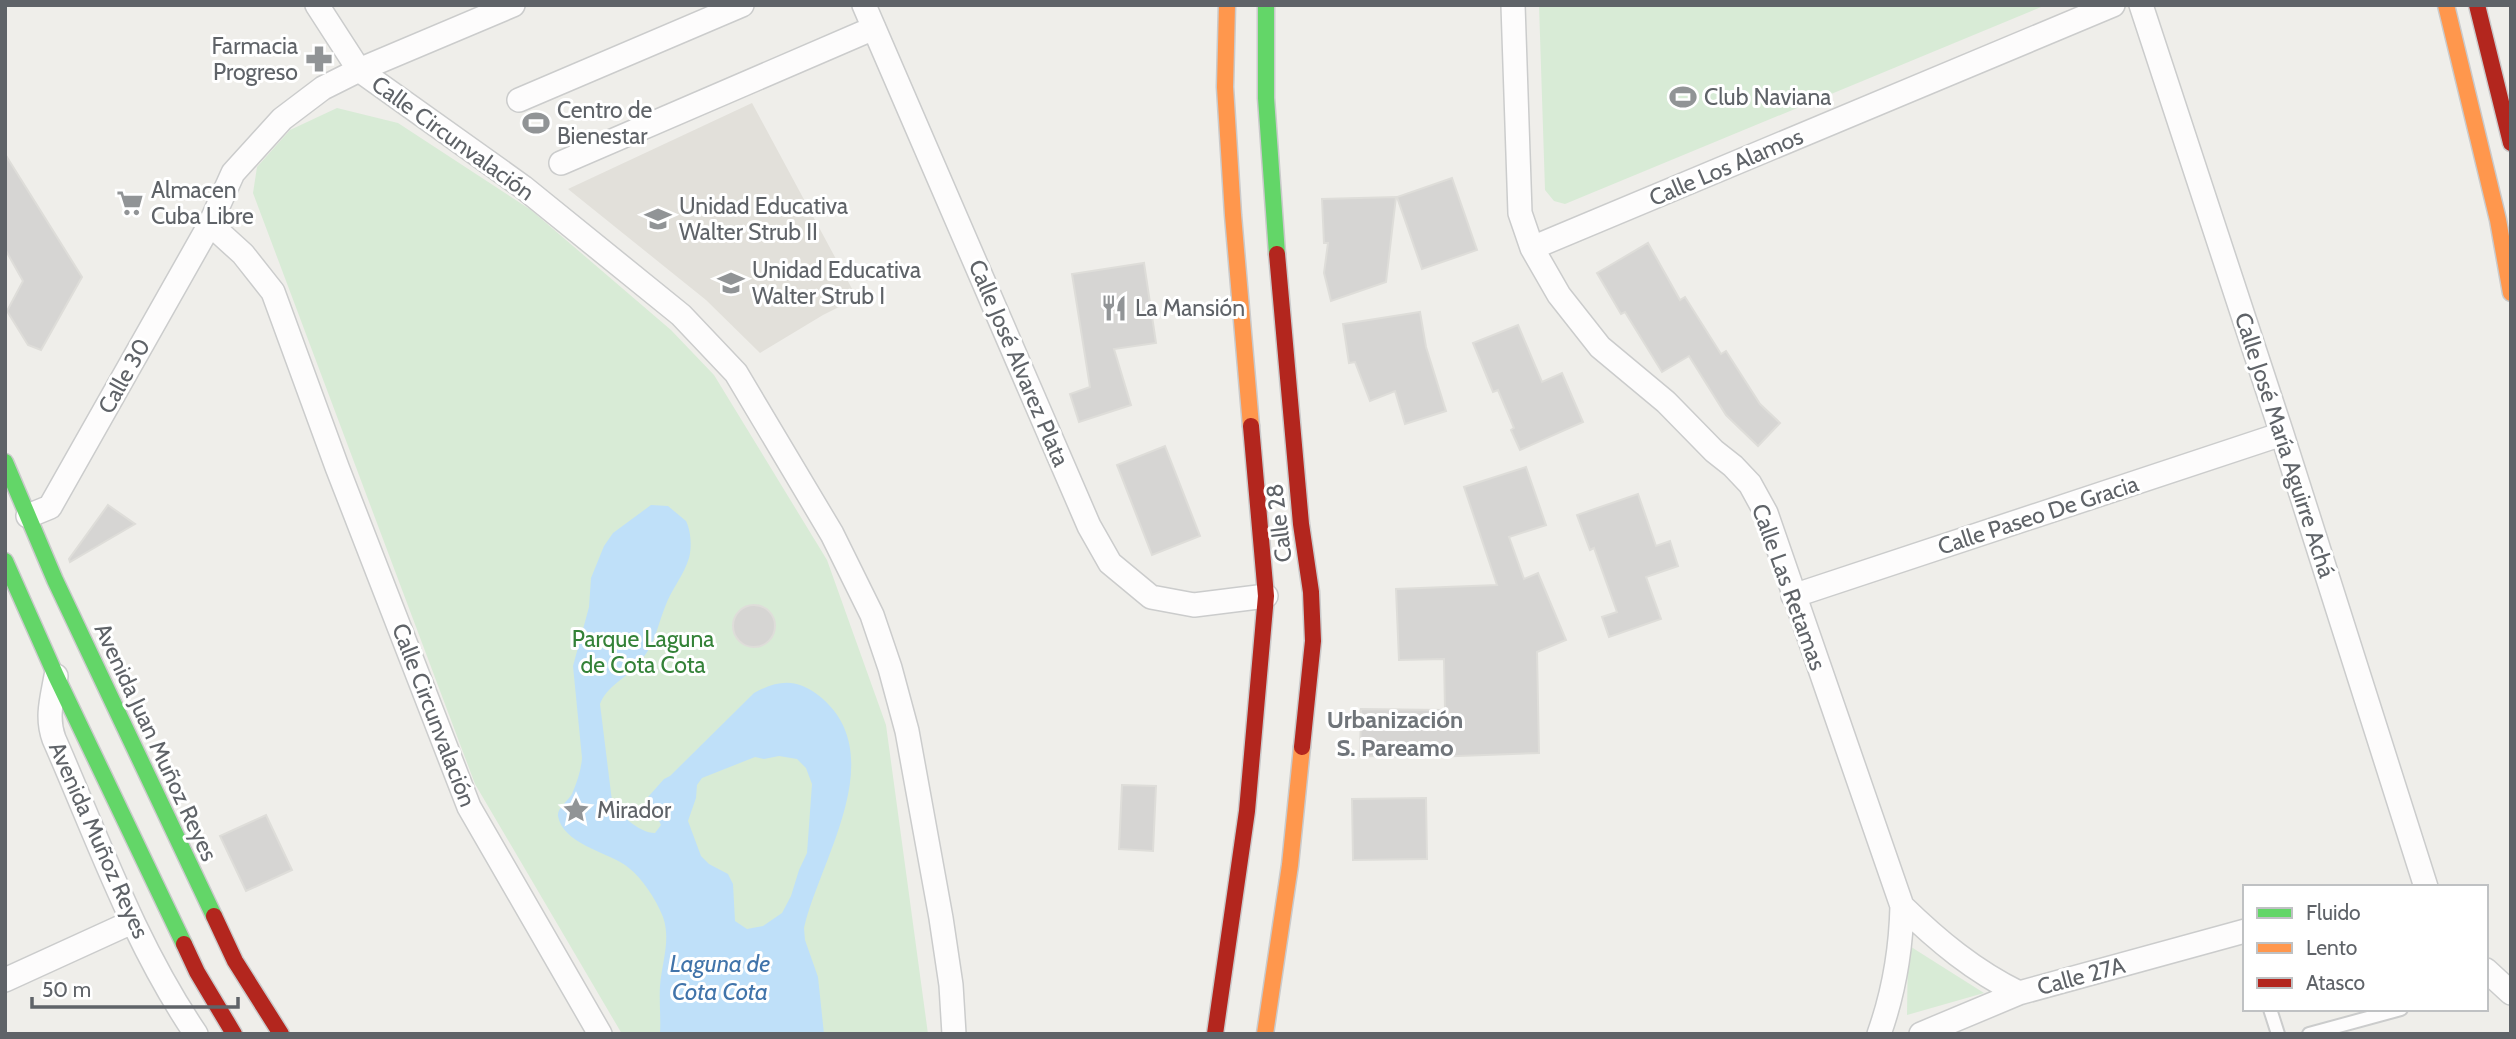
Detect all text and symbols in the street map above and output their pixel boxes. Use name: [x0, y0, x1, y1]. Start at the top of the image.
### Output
place label: Farmacia Progreso: [211, 32, 298, 86]
pharmacy icon: Farmacia Progreso: [304, 44, 334, 74]
street label: Calle Circunvalación: [366, 70, 540, 206]
sports icon: Club Naviana: [1668, 82, 1698, 112]
place label: Club Naviana: [1704, 83, 1831, 111]
place label: Centro de Bienestar: [557, 96, 653, 150]
sports icon: Centro de Bienestar: [521, 108, 551, 138]
street label: Calle Los Alamos: [1645, 122, 1807, 212]
place label: Almacen Cuba Libre: [151, 176, 254, 230]
supermarket icon: Almacen Cuba Libre: [115, 188, 145, 218]
place label: Unidad Educativa Walter Strub II: [679, 192, 848, 246]
school or university icon: Unidad Educativa Walter Strub II: [643, 204, 673, 234]
street label: Calle José Alvarez Plata: [963, 255, 1075, 471]
place label: Unidad Educativa Walter Strub I: [752, 256, 921, 310]
school or university icon: Unidad Educativa Walter Strub I: [716, 268, 746, 298]
restaurant icon: La Mansión: [1099, 293, 1129, 323]
place label: La Mansión: [1135, 294, 1245, 322]
street label: Calle José María Aguirre Achá: [2229, 309, 2341, 581]
street label: Calle 30: [92, 334, 156, 418]
street label: Calle Paseo De Gracia: [1934, 469, 2142, 561]
street label: Calle 28: [1260, 482, 1298, 564]
street label: Calle Las Retamas: [1746, 500, 1832, 674]
street label: Avenida Juan Muñoz Reyes: [89, 619, 223, 865]
street label: Calle Circunvalación: [386, 619, 482, 811]
park label: Parque Laguna de Cota Cota: [572, 625, 714, 679]
district label: Urbanización S. Pareamo: [1327, 705, 1463, 762]
street label: Avenida Muñoz Reyes: [43, 737, 155, 943]
place icon: Mirador: [561, 795, 591, 825]
place label: Mirador: [597, 796, 672, 824]
legend: [2243, 885, 2488, 1011]
text: Fluido: [2306, 900, 2361, 925]
text: Lento: [2306, 935, 2357, 960]
water label: Laguna de Cota Cota: [670, 949, 770, 1006]
street label: Calle 27A: [2034, 951, 2128, 1001]
scale bar: [32, 965, 238, 1009]
text: Atasco: [2306, 970, 2365, 995]
text: 50 m: [42, 977, 91, 1002]

